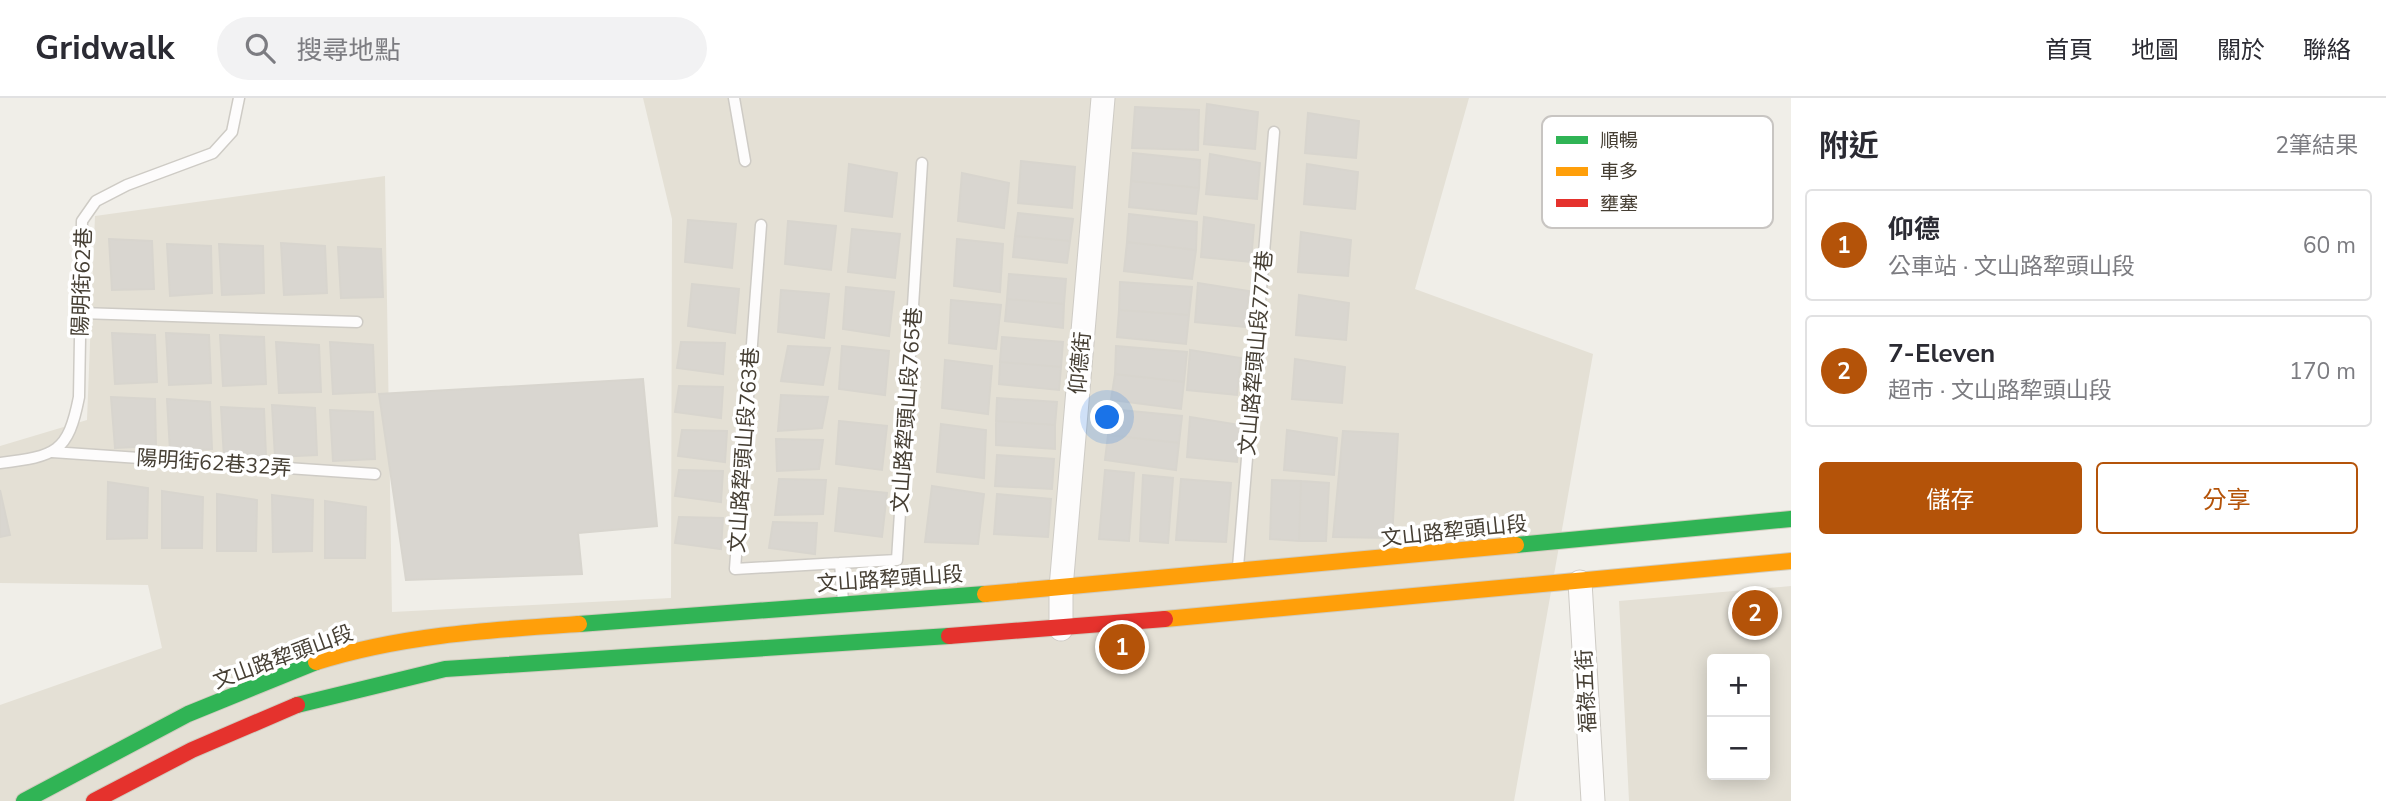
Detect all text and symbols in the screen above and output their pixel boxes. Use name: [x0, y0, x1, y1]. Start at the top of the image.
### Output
search box: [217, 17, 707, 80]
text: Gridwalk: [35, 26, 175, 71]
icon: search: [241, 29, 279, 67]
text: 搜尋地點: [297, 33, 401, 68]
text: 首頁: [2045, 34, 2093, 66]
text: 地圖: [2131, 34, 2179, 66]
text: 關於: [2217, 34, 2265, 66]
text: 聯絡: [2303, 34, 2351, 66]
legend: [1542, 116, 1773, 228]
text: 附近: [1819, 126, 1879, 167]
text: 順暢: [1600, 128, 1638, 154]
text: 2筆結果: [2275, 130, 2358, 161]
text: 車多: [1600, 159, 1638, 185]
text: 壅塞: [1600, 191, 1638, 217]
text: 仰德: [1888, 212, 1940, 247]
street label: 陽明街62巷: [66, 227, 98, 337]
text: 1: [1837, 230, 1851, 261]
text: 60 m: [2303, 230, 2356, 261]
street label: 文山路犂頭山段777巷: [1233, 249, 1279, 457]
text: 公車站 · 文山路犂頭山段: [1888, 251, 2135, 282]
street label: 文山路犂頭山段765巷: [886, 306, 928, 514]
street label: 仰德街: [1063, 330, 1097, 396]
text: 7-Eleven: [1888, 336, 1995, 371]
street label: 文山路犂頭山段763巷: [723, 346, 765, 554]
text: 2: [1837, 356, 1851, 387]
text: 170 m: [2289, 356, 2356, 387]
text: 超市 · 文山路犂頭山段: [1888, 375, 2112, 406]
your location: [1090, 400, 1124, 434]
street label: 陽明街62巷32弄: [136, 444, 292, 482]
button: 儲存: [1819, 462, 2082, 534]
button: 分享: [2096, 462, 2358, 534]
street label: 文山路犂頭山段: [1379, 509, 1529, 553]
street label: 文山路犂頭山段: [816, 560, 964, 598]
pin: 2: [1732, 587, 1778, 639]
street label: 文山路犂頭山段: [209, 619, 357, 695]
pin: 1: [1099, 621, 1145, 673]
street label: 福祿五街: [1570, 648, 1602, 734]
map controls: [1707, 654, 1770, 780]
button: +: [1707, 654, 1770, 717]
button: −: [1707, 717, 1770, 780]

